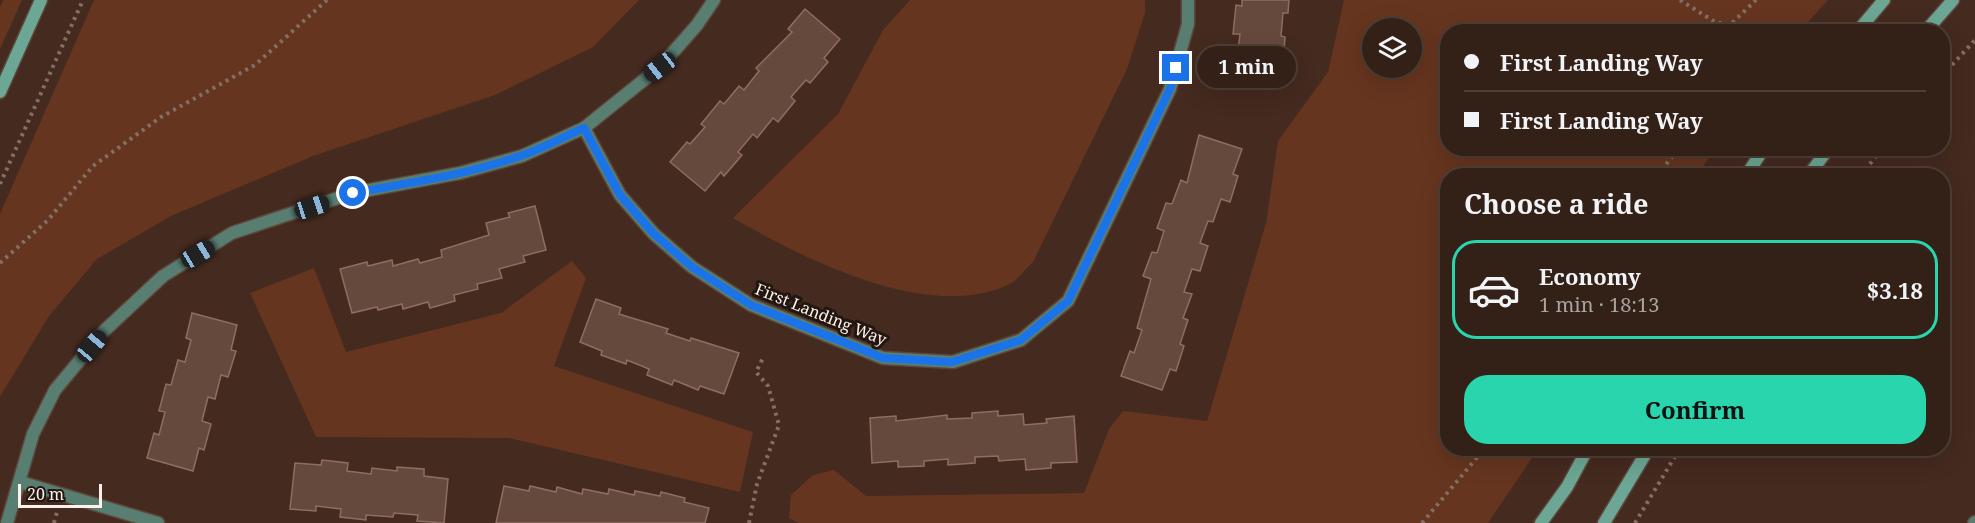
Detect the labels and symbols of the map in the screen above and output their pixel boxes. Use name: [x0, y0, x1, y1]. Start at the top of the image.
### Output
callout: 1 min: [1197, 47, 1296, 89]
car: [640, 49, 680, 85]
route end: [1162, 54, 1189, 81]
route start: [339, 179, 366, 206]
car: [292, 193, 332, 221]
car: [178, 237, 218, 271]
street label: First Landing Way: [752, 278, 891, 351]
car: [74, 326, 110, 366]
scale bar: [18, 481, 102, 508]

